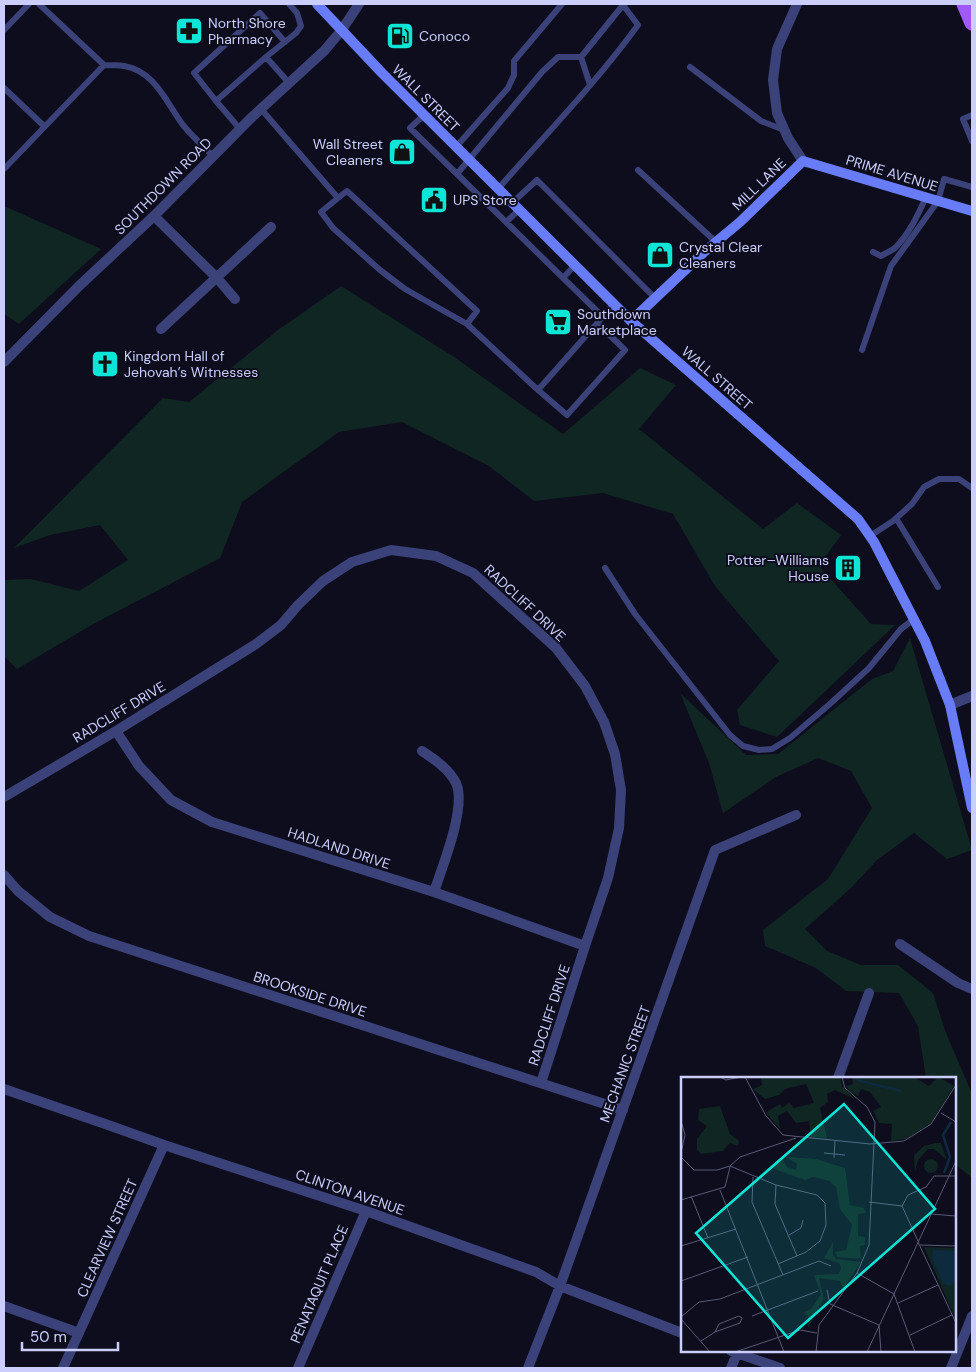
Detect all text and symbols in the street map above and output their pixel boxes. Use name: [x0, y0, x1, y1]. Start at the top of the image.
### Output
place label: North Shore Pharmacy: [208, 14, 286, 48]
pharmacy icon: North Shore Pharmacy: [174, 16, 204, 46]
fuel station icon: Conoco: [385, 21, 415, 51]
place label: Conoco: [419, 27, 470, 45]
street label: WALL STREET: [388, 60, 464, 136]
street label: SOUTHDOWN ROAD: [111, 134, 215, 238]
place label: Wall Street Cleaners: [313, 135, 383, 169]
shop icon: Wall Street Cleaners: [387, 137, 417, 167]
street label: PRIME AVENUE: [844, 150, 940, 196]
street label: MILL LANE: [728, 154, 790, 214]
public building icon: UPS Store: [419, 185, 449, 215]
place label: UPS Store: [453, 191, 517, 209]
place label: Crystal Clear Cleaners: [679, 238, 762, 272]
shop icon: Crystal Clear Cleaners: [645, 240, 675, 270]
place label: Southdown Marketplace: [577, 305, 657, 339]
supermarket icon: Southdown Marketplace: [543, 307, 573, 337]
street label: WALL STREET: [678, 342, 756, 414]
place label: Kingdom Hall of Jehovah’s Witnesses: [124, 347, 258, 381]
church icon: Kingdom Hall of Jehovah’s Witnesses: [90, 349, 120, 379]
place label: Potter–Williams House: [727, 551, 829, 585]
building icon: Potter–Williams House: [833, 553, 863, 583]
street label: RADCLIFF DRIVE: [480, 561, 570, 645]
street label: RADCLIFF DRIVE: [69, 677, 169, 747]
street label: HADLAND DRIVE: [285, 823, 393, 873]
street label: RADCLIFF DRIVE: [524, 962, 574, 1068]
street label: BROOKSIDE DRIVE: [251, 967, 369, 1021]
street label: MECHANIC STREET: [596, 1003, 655, 1125]
inset map: [681, 1077, 956, 1352]
street label: CLINTON AVENUE: [293, 1165, 407, 1219]
street label: CLEARVIEW STREET: [73, 1176, 141, 1300]
street label: PENATAQUIT PLACE: [286, 1222, 352, 1346]
scale bar: [22, 1320, 119, 1352]
text: 50 m: [30, 1327, 67, 1347]

